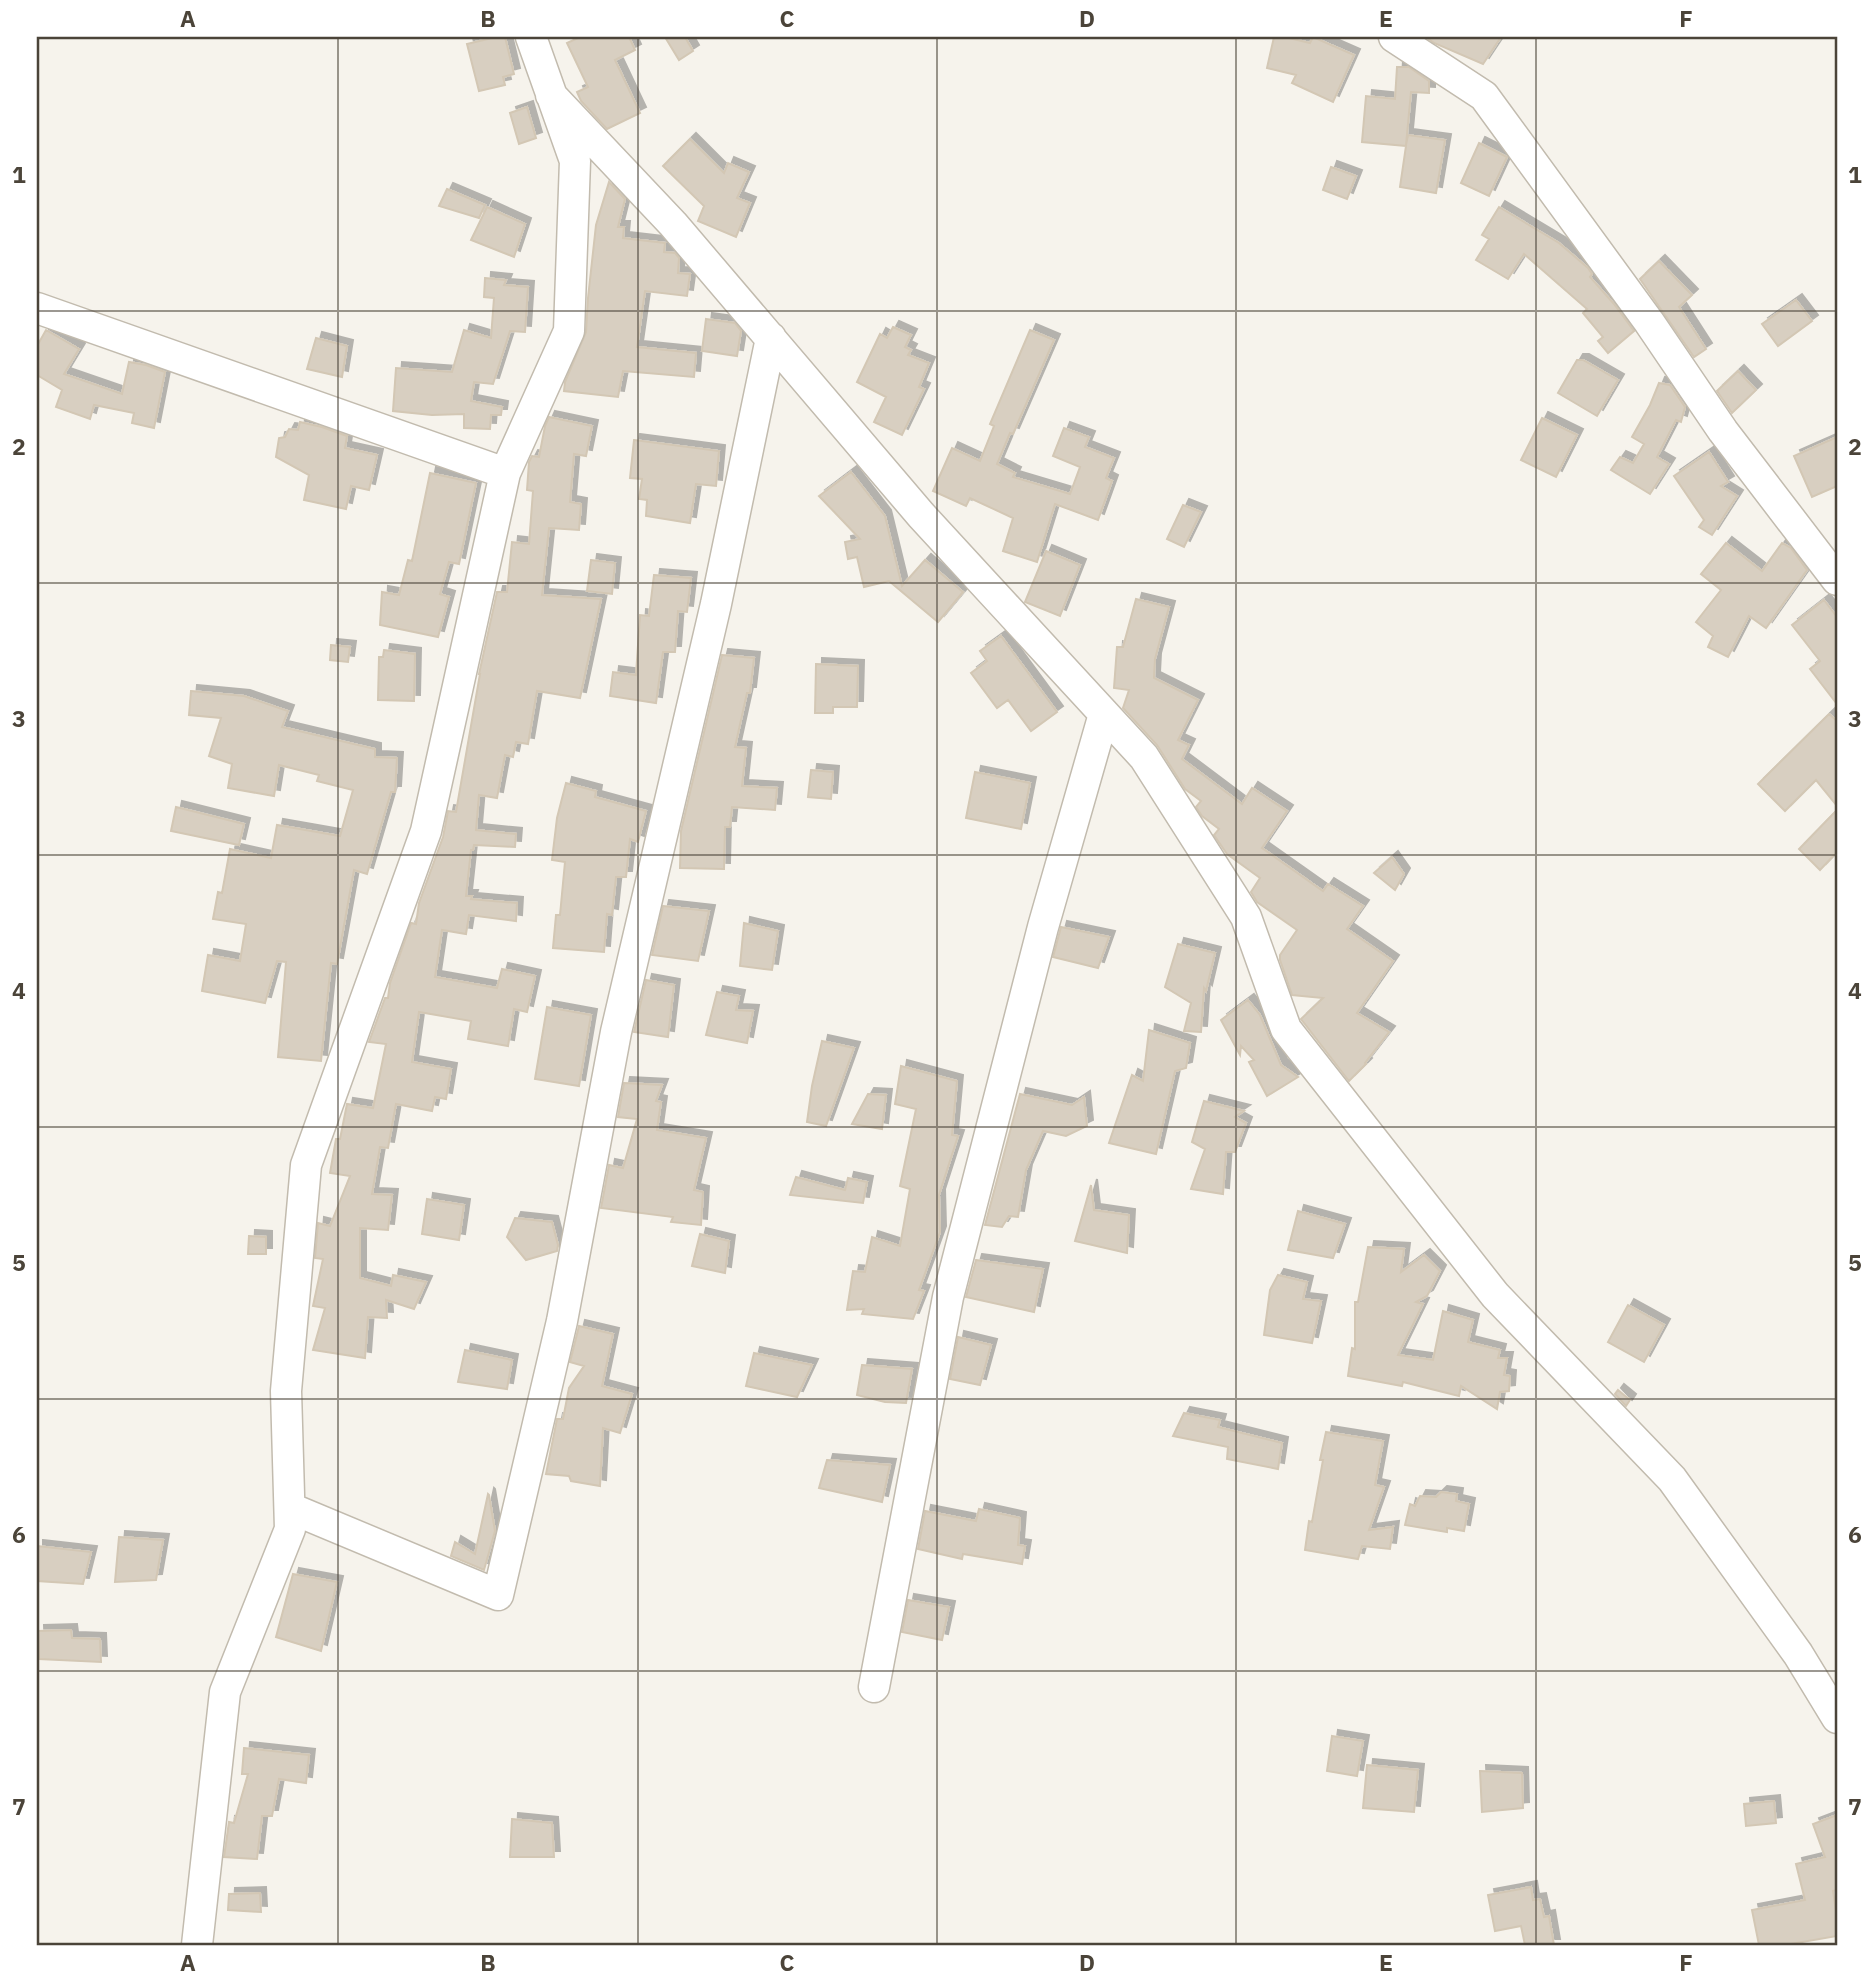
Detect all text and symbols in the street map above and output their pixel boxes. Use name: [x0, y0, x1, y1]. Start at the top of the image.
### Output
text: A: [180, 3, 196, 33]
text: B: [480, 3, 496, 33]
text: C: [780, 3, 795, 33]
text: D: [1079, 3, 1095, 33]
text: E: [1379, 3, 1393, 33]
text: F: [1679, 3, 1693, 33]
text: 1: [12, 159, 26, 189]
text: 1: [1848, 159, 1862, 189]
text: 2: [12, 431, 26, 461]
text: 2: [1848, 431, 1862, 461]
text: 3: [12, 703, 26, 733]
text: 3: [1848, 703, 1862, 733]
text: 4: [12, 975, 26, 1005]
text: 4: [1848, 975, 1862, 1005]
text: 5: [12, 1247, 26, 1277]
text: 5: [1848, 1247, 1862, 1277]
text: 6: [12, 1519, 26, 1549]
text: 6: [1848, 1519, 1862, 1549]
text: 7: [12, 1791, 26, 1821]
text: 7: [1848, 1791, 1862, 1821]
text: A: [180, 1947, 196, 1977]
text: B: [480, 1947, 496, 1977]
text: C: [780, 1947, 795, 1977]
text: D: [1079, 1947, 1095, 1977]
text: E: [1379, 1947, 1393, 1977]
text: F: [1679, 1947, 1693, 1977]

